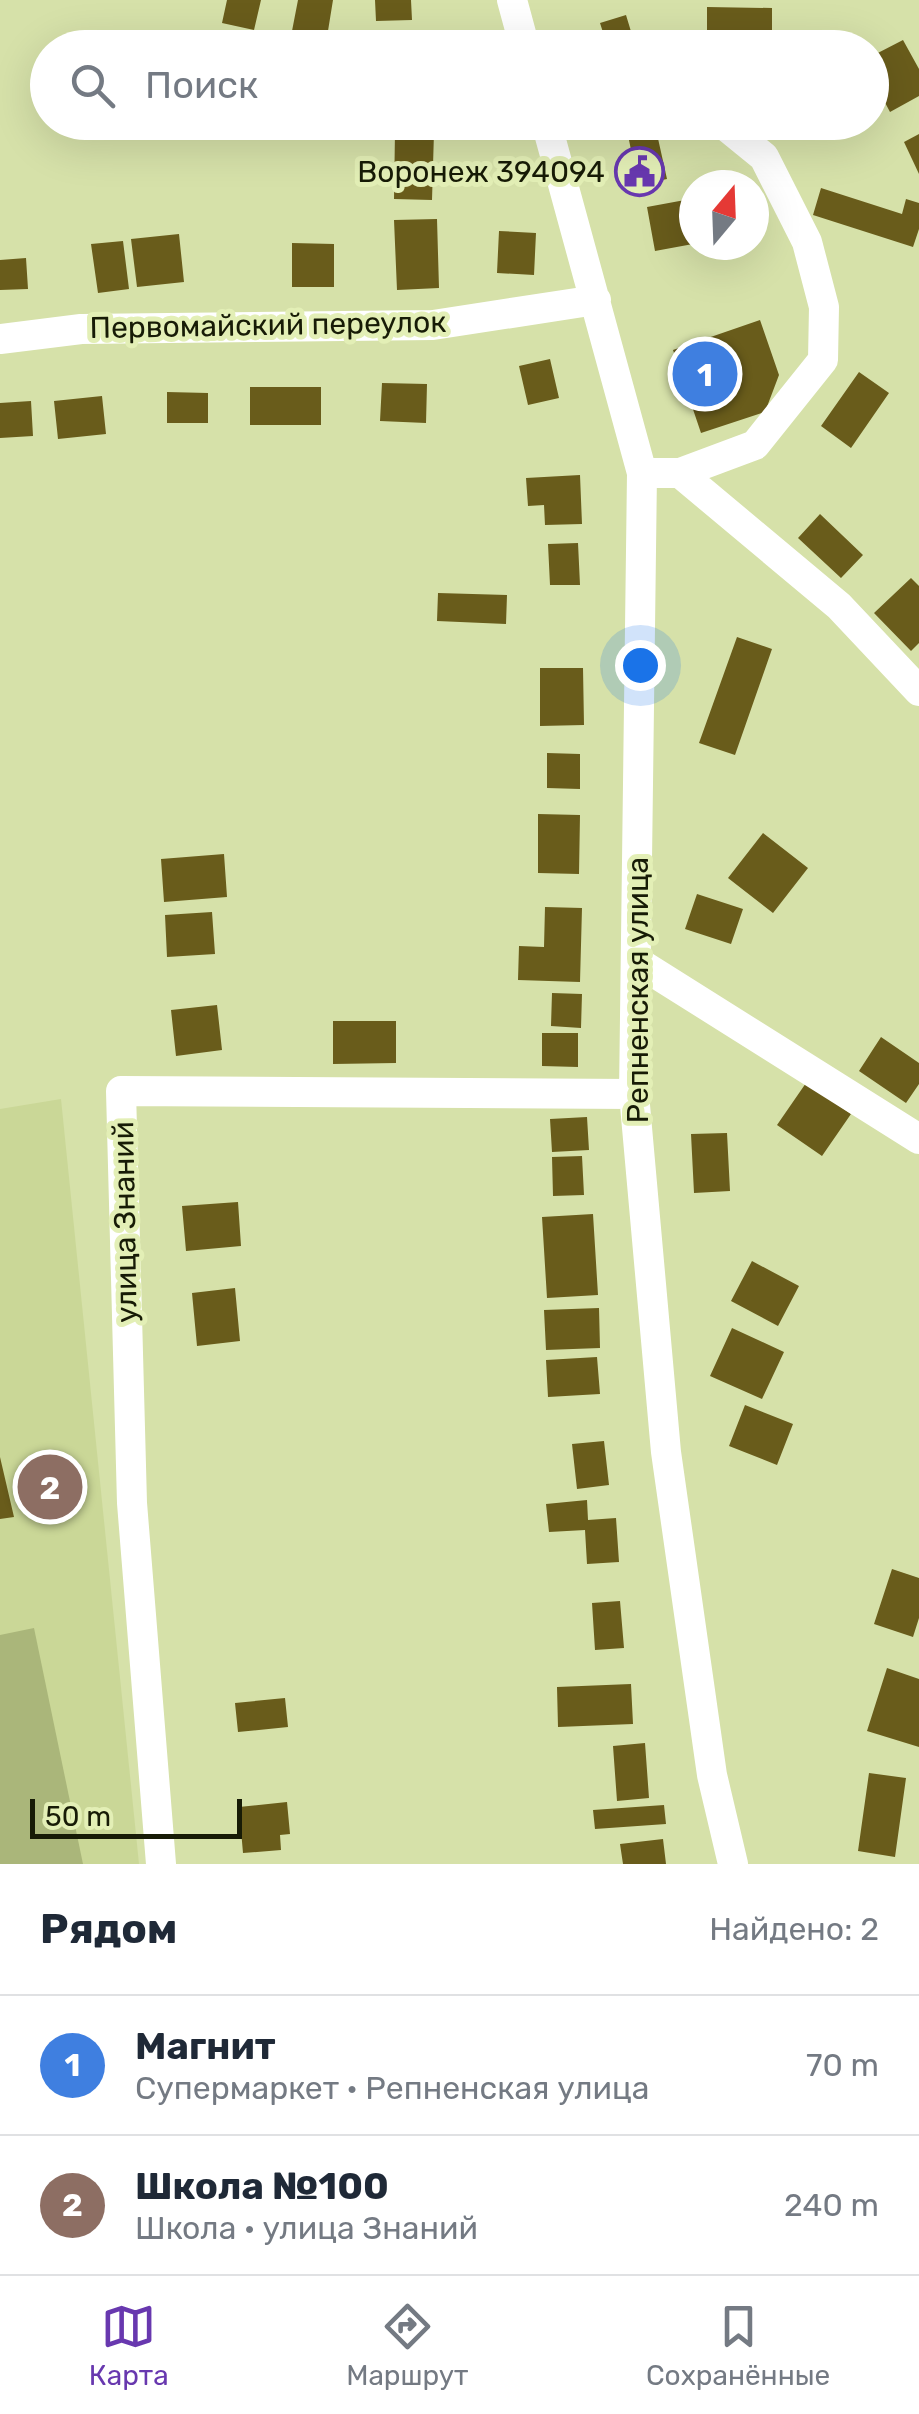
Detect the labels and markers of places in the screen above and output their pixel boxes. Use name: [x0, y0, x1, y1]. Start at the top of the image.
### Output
public building icon: Воронеж 394094: [614, 146, 666, 198]
place label: Воронеж 394094: [357, 154, 605, 190]
pin: 1: [672, 336, 738, 412]
pin: 2: [18, 1450, 82, 1524]

